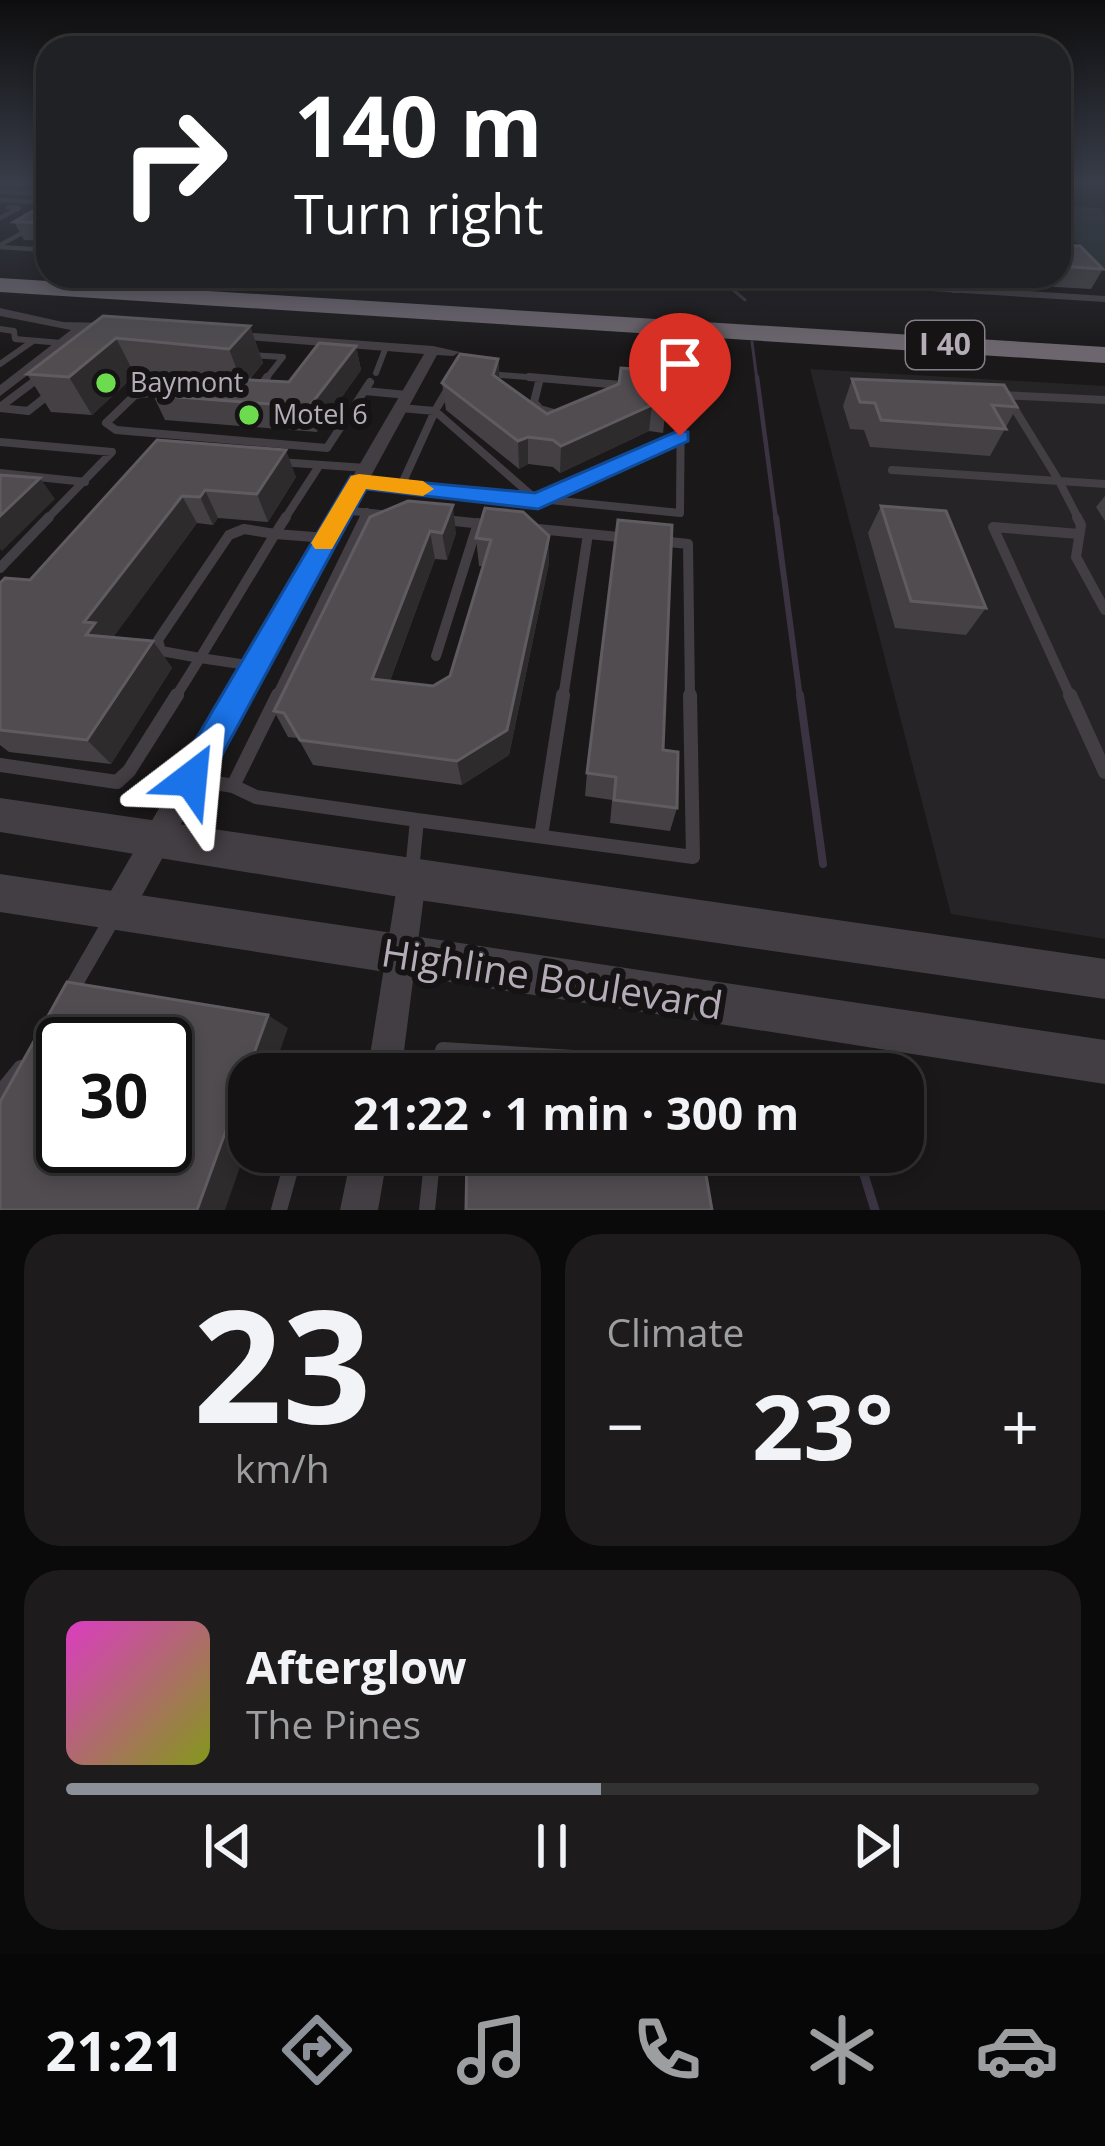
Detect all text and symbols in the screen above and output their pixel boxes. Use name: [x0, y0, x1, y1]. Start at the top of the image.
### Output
text: 140 m: [294, 67, 542, 182]
icon: right: [96, 84, 252, 240]
text: Turn right: [294, 176, 543, 250]
pin: [629, 313, 731, 436]
road number: I 40: [906, 321, 984, 369]
icon: arrive: [647, 331, 713, 397]
place label: Baymont: [130, 363, 243, 400]
marker: Baymont: [93, 370, 119, 396]
place label: Motel 6: [273, 395, 368, 432]
marker: Motel 6: [236, 402, 262, 428]
position arrow: [128, 716, 254, 842]
street label: Highline Boulevard: [378, 924, 727, 1031]
speed limit sign: 30: [36, 1017, 192, 1173]
text: 21:22 · 1 min · 300 m: [353, 1082, 799, 1143]
text: 23: [193, 1256, 371, 1469]
text: Climate: [607, 1305, 744, 1358]
text: 23°: [752, 1364, 893, 1486]
text: −: [607, 1380, 644, 1470]
text: +: [1001, 1380, 1039, 1470]
text: km/h: [235, 1441, 330, 1494]
text: Afterglow: [246, 1636, 467, 1697]
text: The Pines: [246, 1697, 421, 1750]
icon: previous: [195, 1813, 261, 1879]
icon: pause: [519, 1813, 585, 1879]
icon: next: [844, 1813, 910, 1879]
icon: directions: [275, 2008, 359, 2092]
icon: music: [450, 2008, 534, 2092]
icon: phone: [625, 2008, 709, 2092]
icon: climate: [800, 2008, 884, 2092]
icon: car: [975, 2008, 1059, 2092]
text: 21:21: [46, 2013, 184, 2087]

